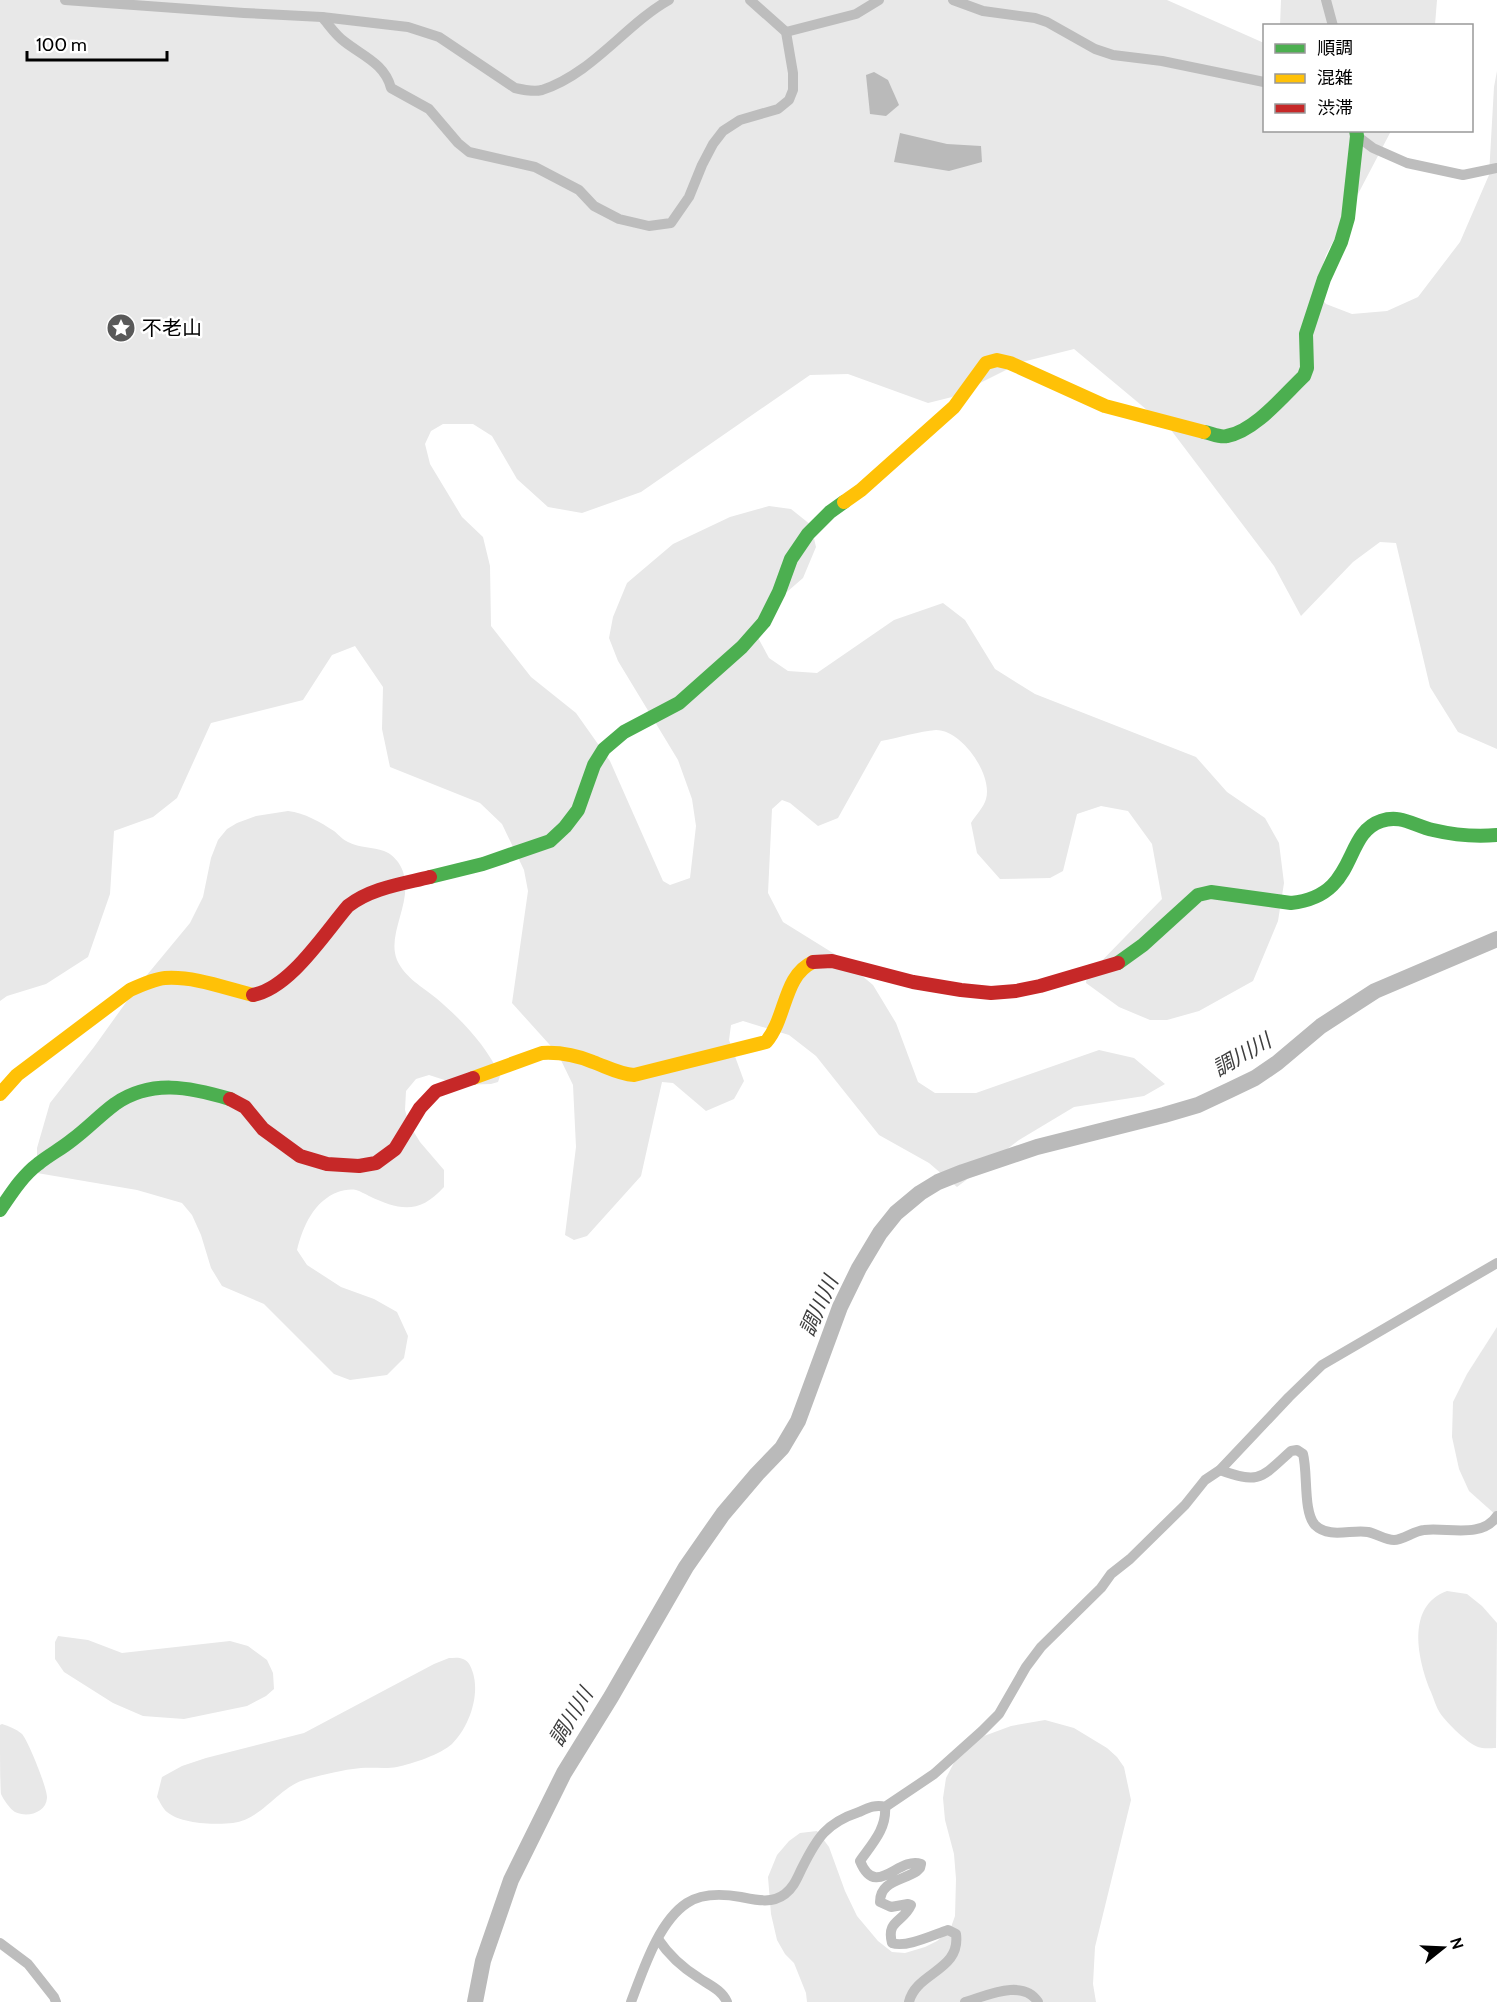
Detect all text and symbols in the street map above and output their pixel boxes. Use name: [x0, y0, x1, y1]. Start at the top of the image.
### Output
scale bar: [27, 24, 166, 62]
legend: [1263, 24, 1473, 132]
text: 100 m: [36, 34, 87, 56]
text: 順調: [1317, 37, 1353, 59]
text: 混雑: [1317, 67, 1353, 89]
text: 渋滞: [1317, 97, 1353, 119]
place icon: 不老山: [105, 312, 137, 344]
place label: 不老山: [142, 316, 202, 340]
water label: 調川川: [1208, 1027, 1277, 1081]
water label: 調川川: [794, 1270, 844, 1340]
water label: 調川川: [544, 1682, 599, 1750]
north arrow: [1413, 1918, 1473, 1978]
text: N: [1446, 1935, 1468, 1952]

